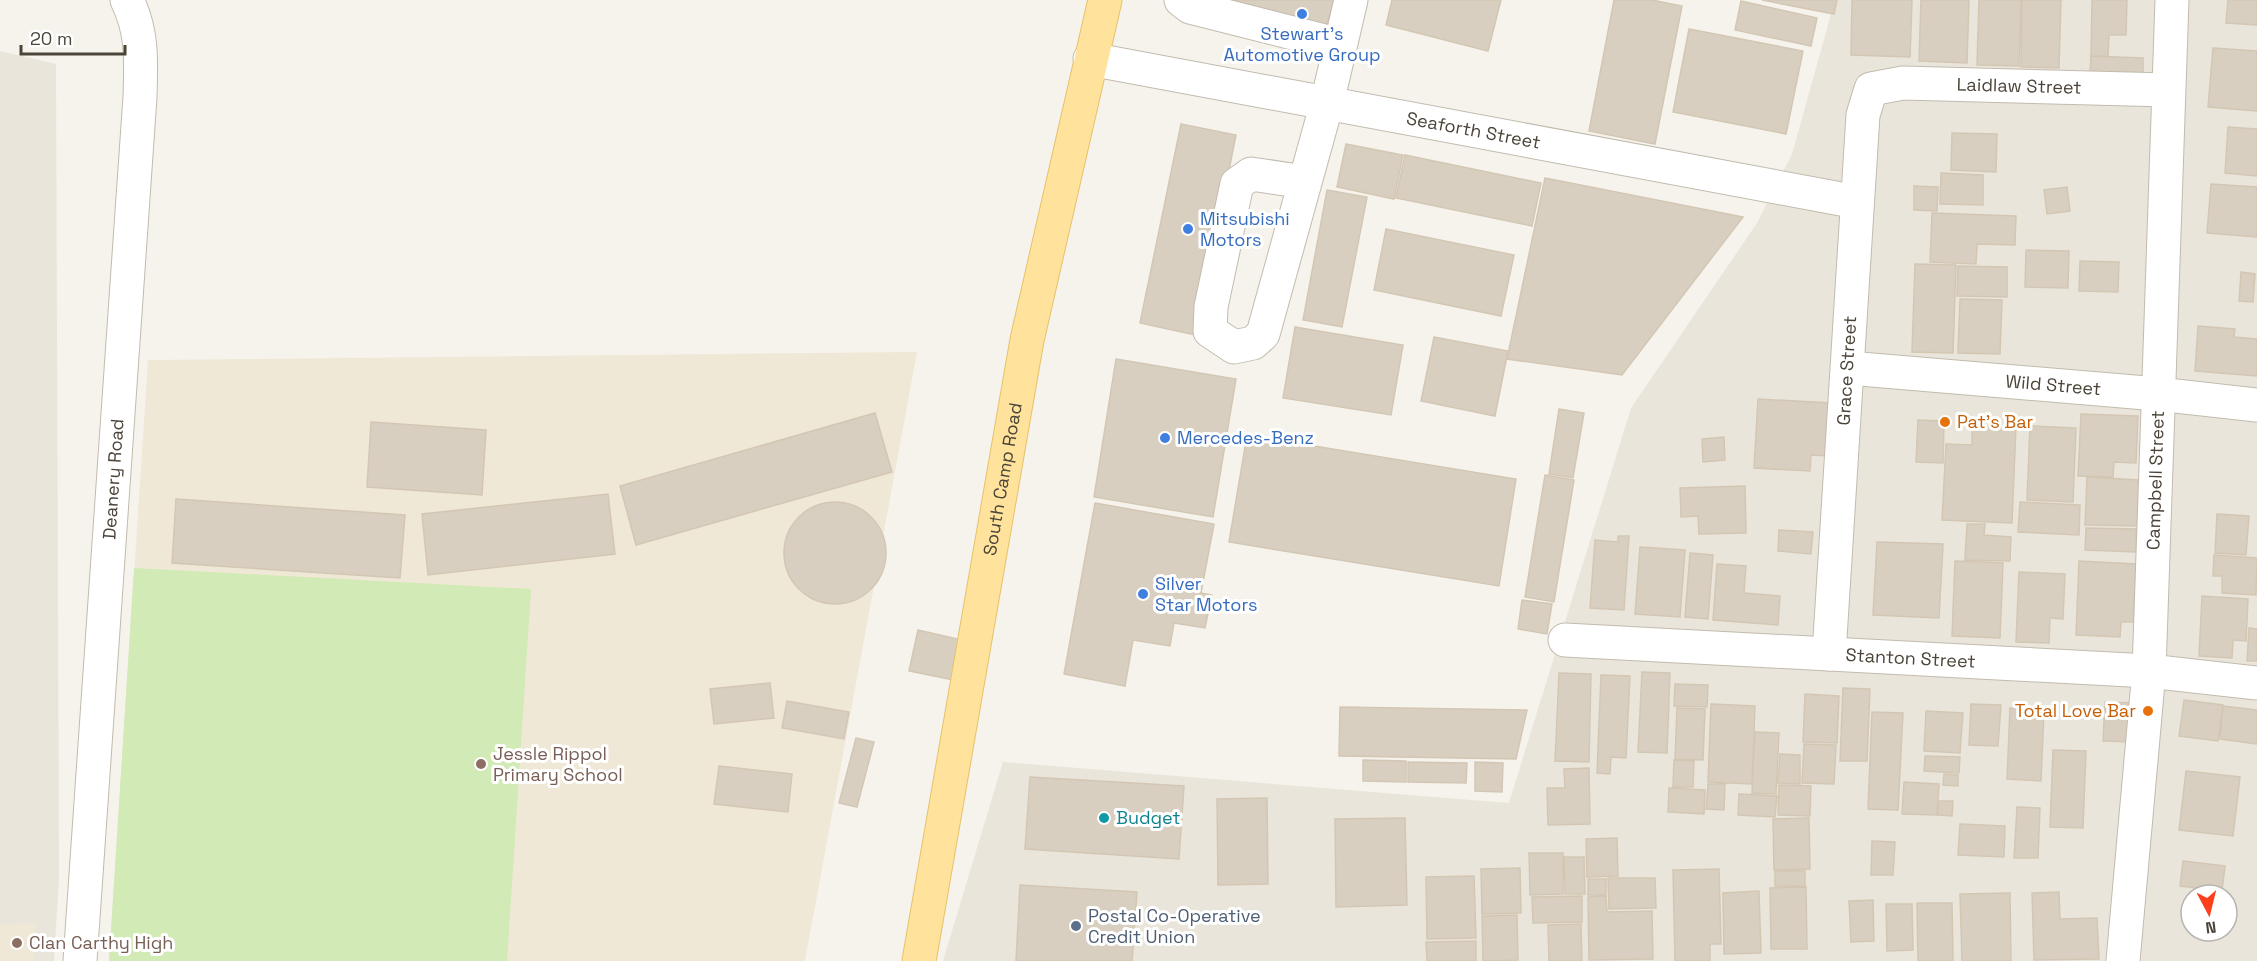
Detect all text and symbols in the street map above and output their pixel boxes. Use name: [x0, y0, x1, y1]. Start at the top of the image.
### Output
marker: Stewart's Automotive Group: [1295, 7, 1309, 21]
scale bar: [21, 18, 124, 56]
place label: Stewart's Automotive Group: [1223, 22, 1381, 66]
text: 20 m: [30, 27, 73, 50]
street label: Laidlaw Street: [1956, 72, 2082, 99]
street label: Seaforth Street: [1405, 106, 1542, 154]
place label: Mitsubishi Motors: [1200, 207, 1290, 251]
marker: Mitsubishi Motors: [1181, 222, 1195, 236]
street label: Grace Street: [1831, 315, 1861, 426]
street label: Wild Street: [2005, 369, 2102, 400]
street label: South Camp Road: [978, 401, 1027, 557]
place label: Pat's Bar: [1957, 410, 2034, 433]
street label: Campbell Street: [2141, 410, 2169, 550]
marker: Pat's Bar: [1938, 415, 1952, 429]
street label: Deanery Road: [97, 418, 129, 540]
place label: Mercedes-Benz: [1177, 426, 1314, 449]
marker: Mercedes-Benz: [1158, 431, 1172, 445]
place label: Silver Star Motors: [1155, 572, 1258, 616]
marker: Silver Star Motors: [1136, 587, 1150, 601]
street label: Stanton Street: [1845, 643, 1976, 673]
place label: Total Love Bar: [2015, 699, 2136, 722]
marker: Total Love Bar: [2141, 704, 2155, 718]
place label: Jessle Rippol Primary School: [493, 742, 623, 786]
marker: Jessle Rippol Primary School: [474, 757, 488, 771]
place label: Budget: [1116, 806, 1181, 829]
marker: Budget: [1097, 811, 1111, 825]
north arrow: [2179, 883, 2239, 943]
place label: Postal Co-Operative Credit Union: [1088, 904, 1261, 948]
text: N: [2204, 916, 2217, 938]
marker: Postal Co-Operative Credit Union: [1069, 919, 1083, 933]
place label: Clan Carthy High: [29, 931, 173, 954]
marker: Clan Carthy High: [10, 936, 24, 950]

